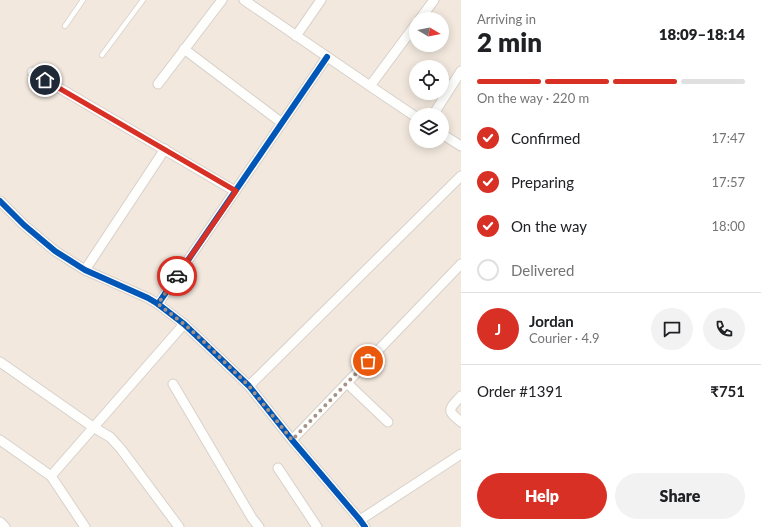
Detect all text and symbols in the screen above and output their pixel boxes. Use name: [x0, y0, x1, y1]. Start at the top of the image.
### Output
text: Arriving in: [477, 11, 536, 27]
north arrow: [409, 12, 449, 52]
map controls: [409, 12, 449, 148]
text: 18:09–18:14: [659, 25, 745, 43]
text: 2 min: [477, 26, 542, 58]
button: locate: [409, 60, 449, 100]
pin: [28, 63, 62, 97]
icon: home: [34, 69, 56, 91]
text: On the way · 220 m: [477, 90, 589, 106]
button: layers: [409, 108, 449, 148]
icon: check: [477, 127, 499, 149]
text: Confirmed: [511, 129, 580, 147]
text: 17:47: [712, 130, 745, 146]
icon: check: [477, 171, 499, 193]
text: Preparing: [511, 173, 574, 191]
text: 17:57: [712, 174, 745, 190]
icon: check: [477, 215, 499, 237]
text: On the way: [511, 217, 587, 235]
text: 18:00: [712, 218, 745, 234]
courier: [157, 256, 197, 296]
text: Delivered: [511, 261, 574, 279]
icon: car: [166, 265, 188, 287]
button: chat: [651, 308, 693, 350]
button: phone: [703, 308, 745, 350]
text: Jordan: [529, 312, 574, 330]
text: J: [495, 320, 501, 338]
text: Courier · 4.9: [529, 330, 600, 346]
pin: [351, 344, 385, 378]
icon: bag: [357, 350, 379, 372]
text: Order #1391: [477, 382, 563, 400]
text: ₹751: [710, 382, 745, 400]
button: Help: [477, 473, 607, 519]
button: Share: [615, 473, 745, 519]

